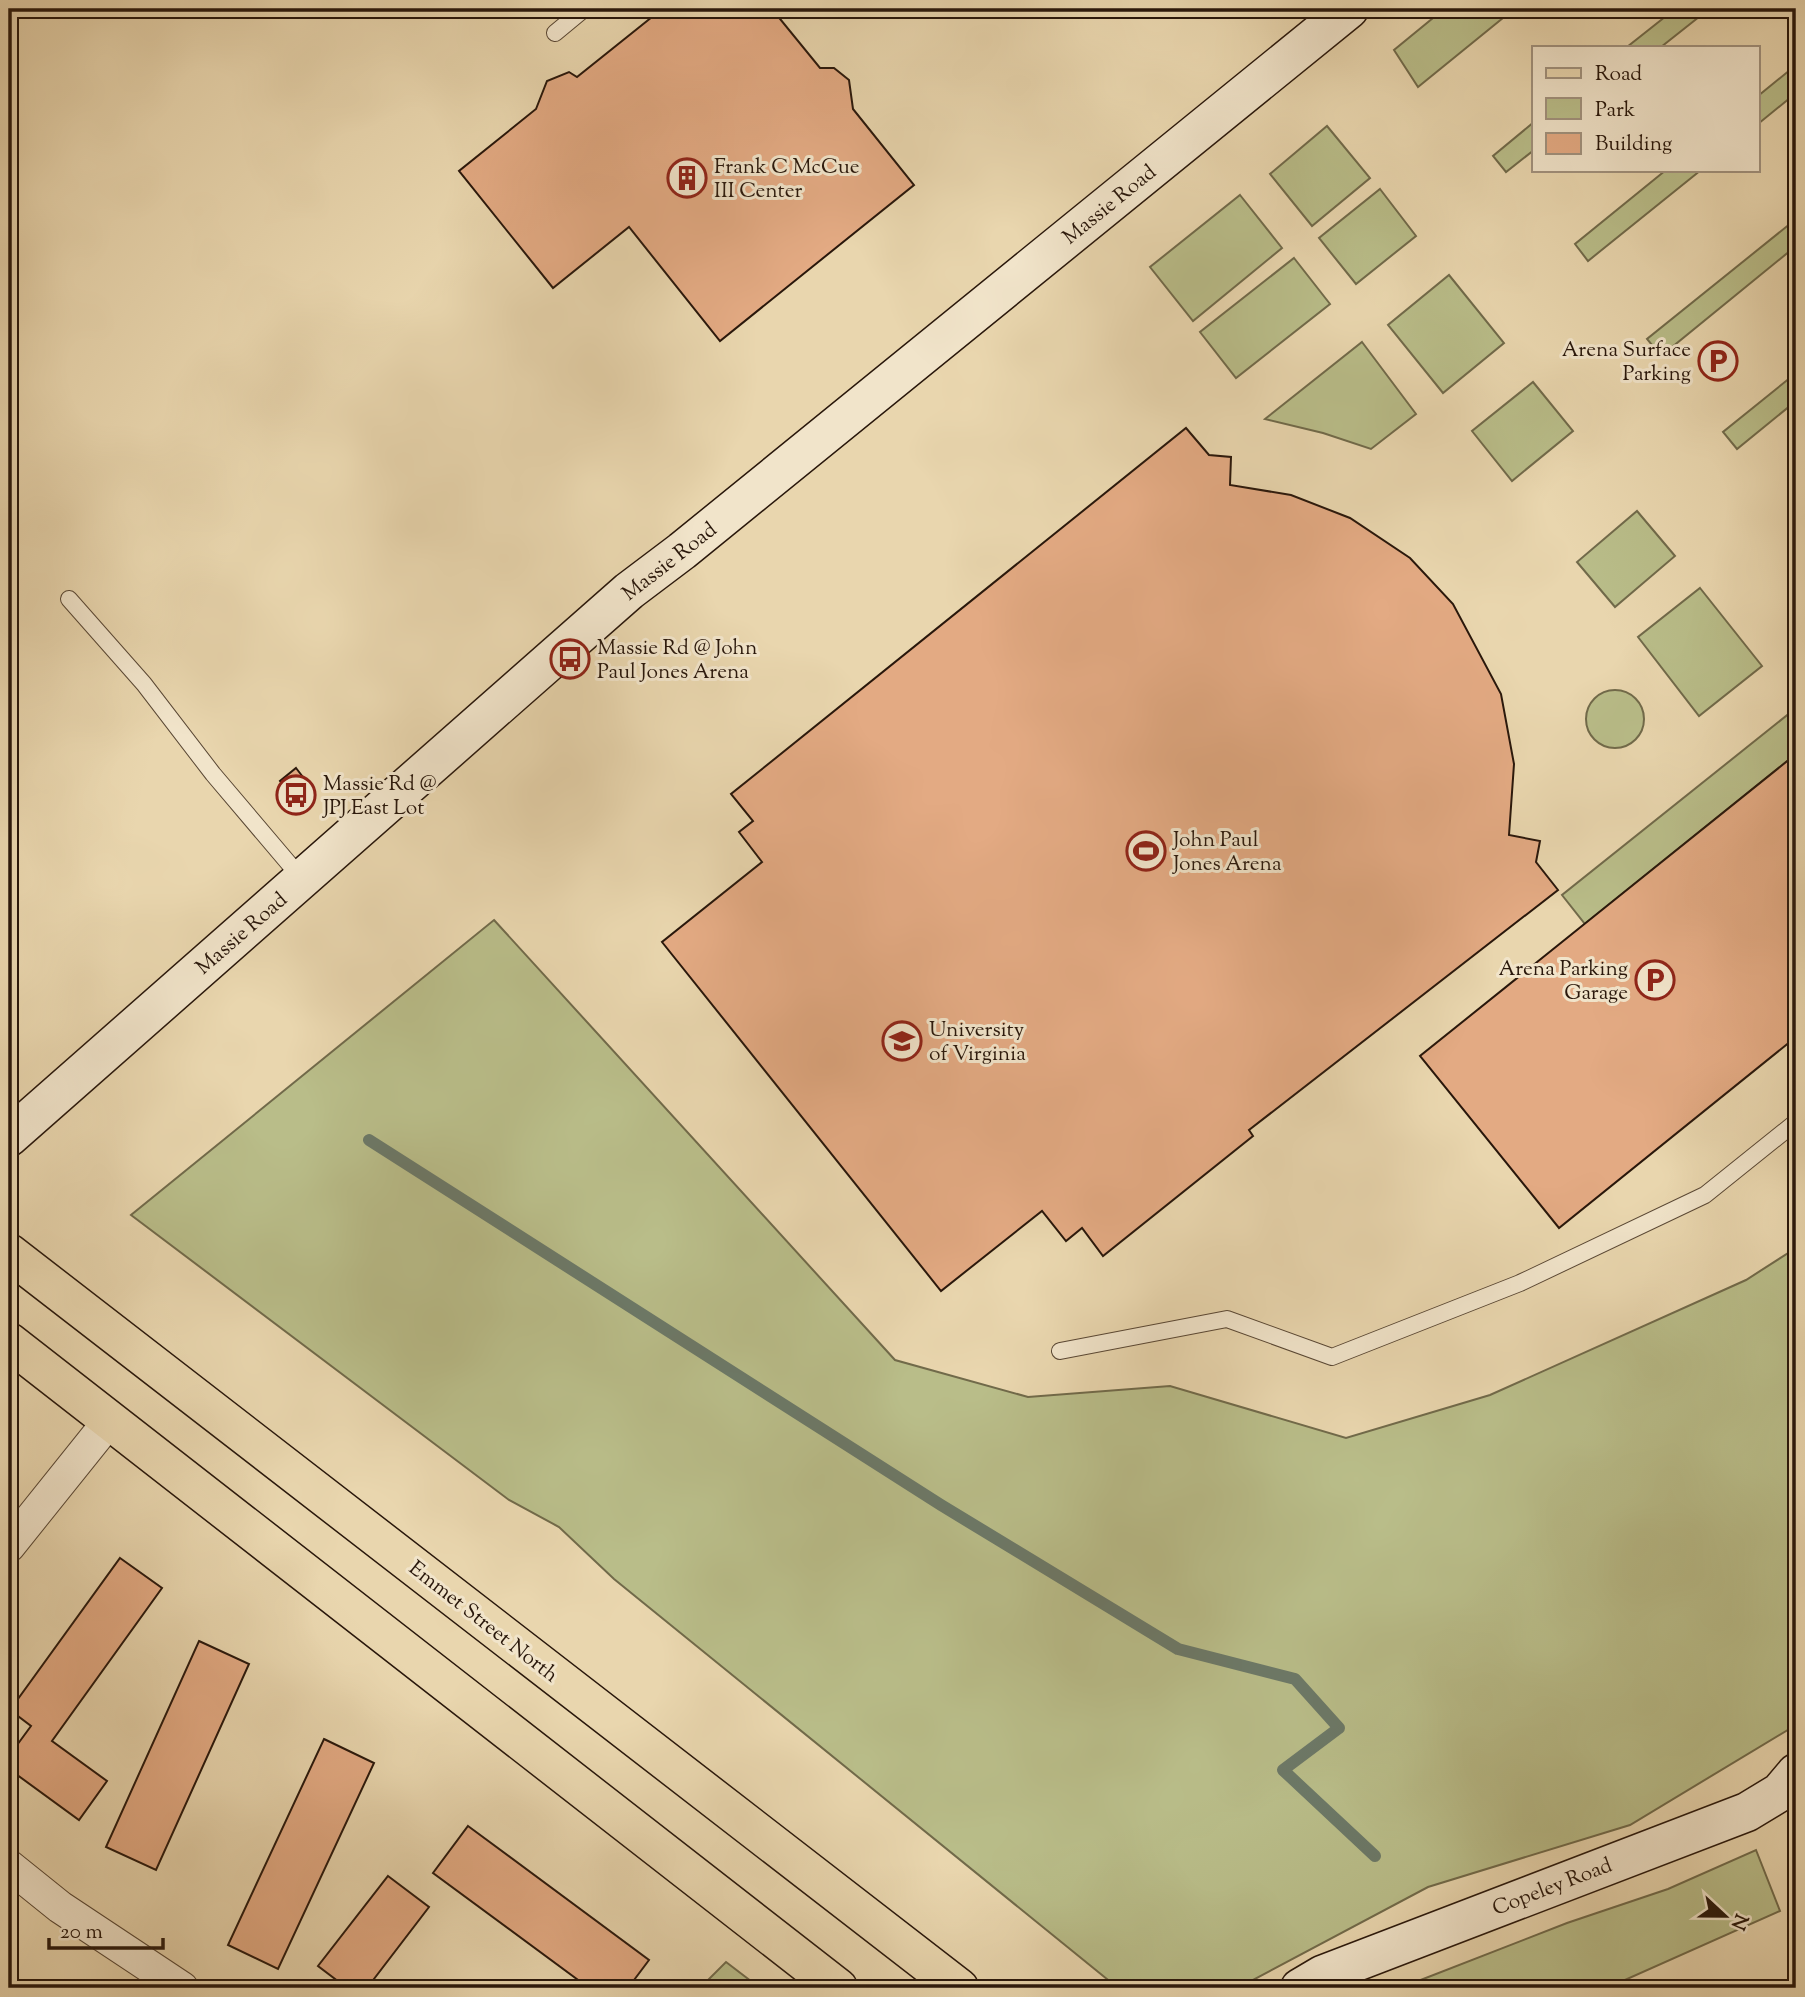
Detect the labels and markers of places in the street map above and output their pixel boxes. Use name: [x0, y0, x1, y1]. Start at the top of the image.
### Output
place label: Frank C McCue III Center: [714, 153, 860, 207]
building icon: Frank C McCue III Center: [666, 157, 708, 199]
place label: Arena Surface Parking: [1562, 336, 1691, 390]
parking icon: Arena Surface Parking: [1697, 340, 1739, 382]
place label: Massie Rd @ John Paul Jones Arena: [597, 634, 757, 688]
bus stop icon: Massie Rd @ John Paul Jones Arena: [549, 638, 591, 680]
place label: Massie Rd @ JPJ East Lot: [322, 770, 437, 824]
bus stop icon: Massie Rd @ JPJ East Lot: [275, 774, 317, 816]
place label: John Paul Jones Arena: [1172, 826, 1282, 880]
sports icon: John Paul Jones Arena: [1125, 830, 1167, 872]
place label: Arena Parking Garage: [1499, 955, 1628, 1009]
parking icon: Arena Parking Garage: [1634, 959, 1676, 1001]
place label: University of Virginia: [929, 1016, 1026, 1070]
school or university icon: University of Virginia: [881, 1020, 923, 1062]

